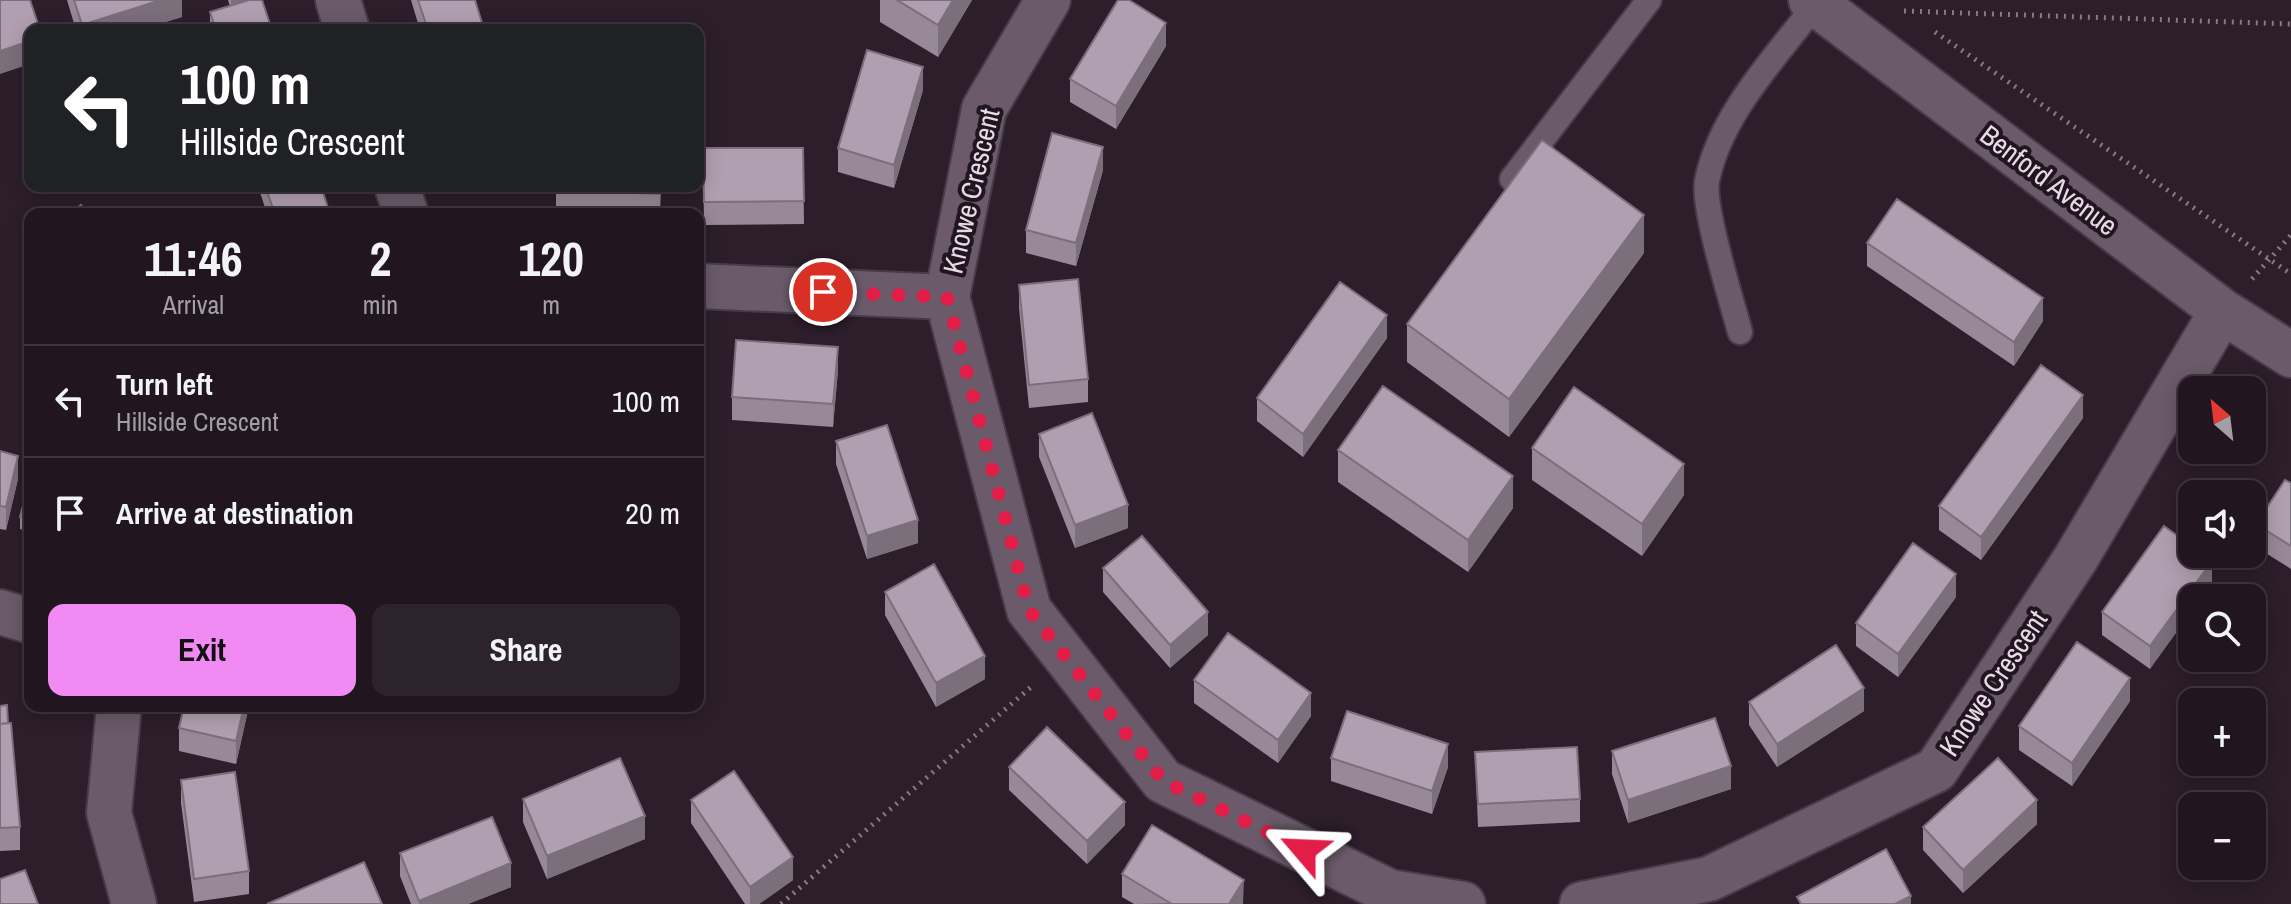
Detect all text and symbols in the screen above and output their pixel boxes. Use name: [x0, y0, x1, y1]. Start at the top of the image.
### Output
text: 100 m: [180, 46, 310, 121]
icon: left: [48, 56, 152, 160]
street label: Knowe Crescent: [934, 105, 1008, 277]
street label: Benford Avenue: [1972, 116, 2126, 244]
text: Hillside Crescent: [180, 118, 405, 166]
text: 11:46: [144, 226, 243, 291]
text: 2: [369, 226, 391, 291]
text: 120: [518, 226, 584, 291]
pin: [789, 258, 857, 326]
icon: arrive: [801, 270, 845, 314]
text: Arrival: [163, 287, 224, 322]
text: min: [363, 287, 398, 322]
text: m: [542, 287, 560, 322]
text: Turn left: [116, 364, 213, 404]
north arrow: [2178, 376, 2266, 464]
map controls: [2178, 376, 2266, 880]
icon: left: [48, 379, 92, 423]
text: 100 m: [612, 381, 680, 421]
text: Hillside Crescent: [116, 404, 278, 439]
button: sound: [2178, 480, 2266, 568]
icon: arrive: [48, 491, 92, 535]
text: Arrive at destination: [116, 493, 354, 533]
text: 20 m: [625, 493, 680, 533]
button: search: [2178, 584, 2266, 672]
street label: Knowe Crescent: [1930, 603, 2056, 763]
button: Exit: [48, 604, 356, 696]
button: Share: [372, 604, 680, 696]
button: +: [2178, 688, 2266, 776]
button: −: [2178, 792, 2266, 880]
position arrow: [1262, 808, 1346, 892]

